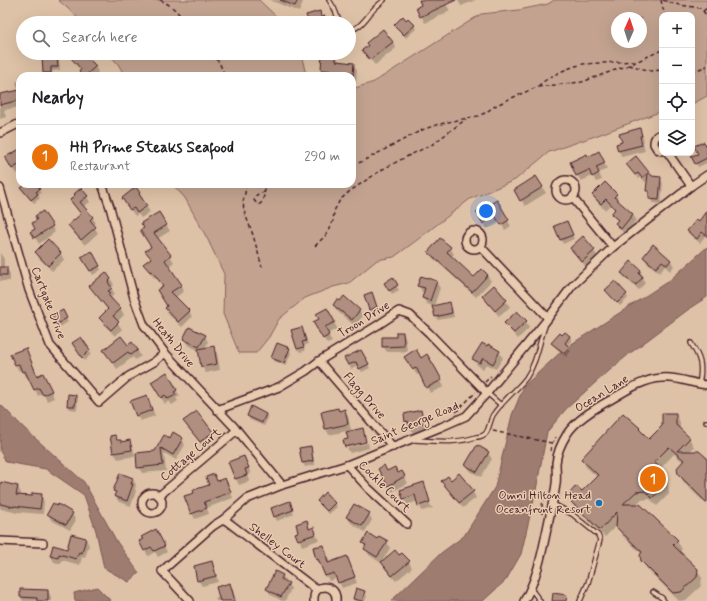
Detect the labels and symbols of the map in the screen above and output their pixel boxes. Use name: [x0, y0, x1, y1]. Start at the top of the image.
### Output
north arrow: [611, 12, 647, 48]
your location: [476, 201, 496, 221]
street label: Cartgate Drive: [27, 264, 69, 342]
street label: Troon Drive: [335, 298, 393, 342]
street label: Heath Drive: [148, 315, 198, 371]
street label: Flagg Drive: [339, 369, 389, 423]
street label: Ocean Lane: [572, 371, 632, 417]
street label: Saint George Road: [369, 398, 461, 450]
street label: Cottage Court: [157, 425, 225, 485]
street label: Cockle Court: [355, 458, 413, 516]
pin: 1: [640, 464, 666, 494]
place label: Omni Hilton Head Oceanfront Resort: [496, 488, 591, 518]
marker: Omni Hilton Head Oceanfront Resort: [594, 498, 604, 508]
street label: Shelley Court: [245, 519, 309, 573]

